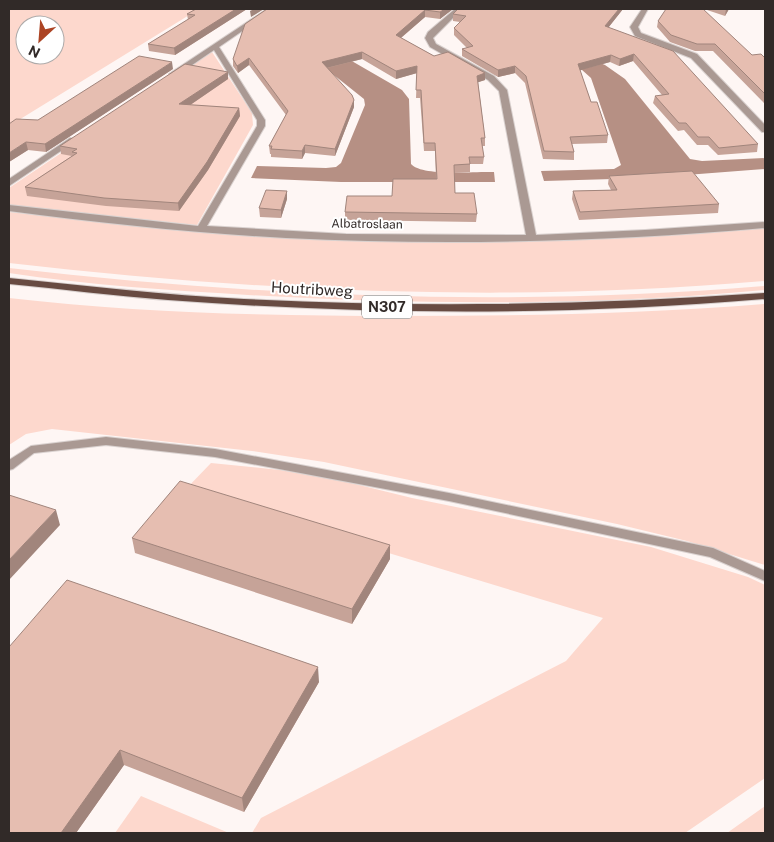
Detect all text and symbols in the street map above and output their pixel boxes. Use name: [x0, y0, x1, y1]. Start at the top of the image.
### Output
north arrow: [15, 15, 65, 65]
text: N: [26, 42, 43, 61]
street label: Albatroslaan: [331, 216, 403, 232]
street label: Houtribweg: [270, 278, 354, 300]
road number: N307: [362, 296, 412, 318]

